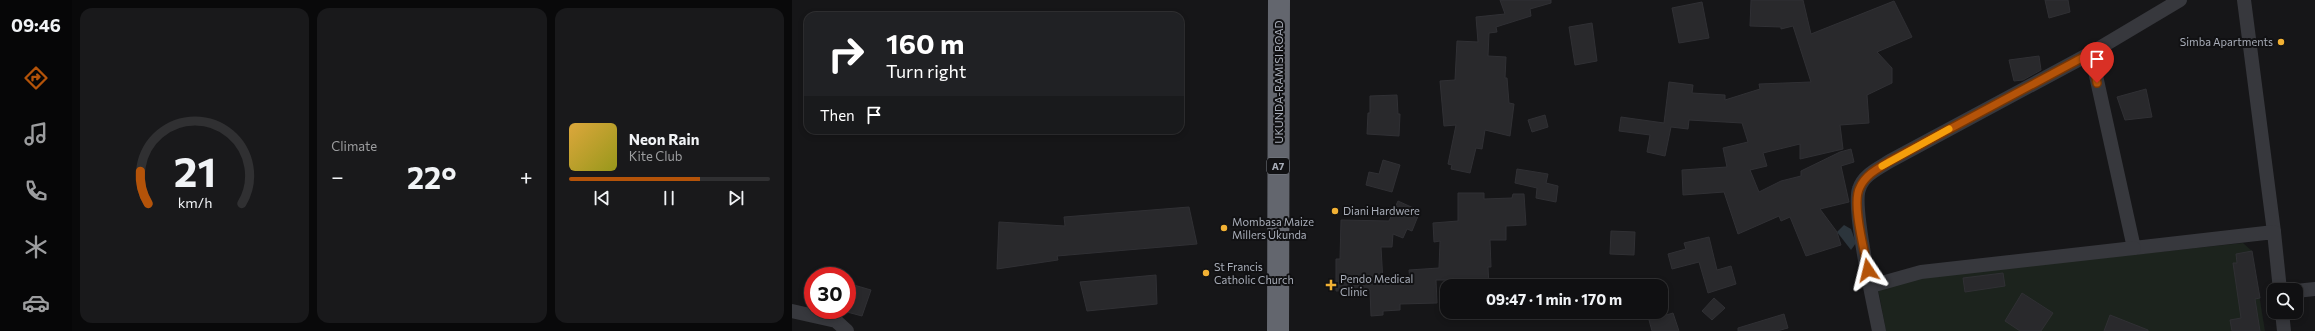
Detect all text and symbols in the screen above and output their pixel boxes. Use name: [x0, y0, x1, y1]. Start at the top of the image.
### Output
text: 09:46: [11, 14, 61, 36]
street label: UKUNDA-RAMISI ROAD: [1272, 20, 1285, 144]
text: 160 m: [886, 26, 964, 60]
icon: right: [820, 28, 872, 80]
place label: Simba Apartments: [2180, 35, 2273, 48]
marker: Simba Apartments: [2276, 37, 2286, 47]
pin: [2080, 42, 2114, 83]
icon: arrive: [2086, 48, 2108, 70]
text: Turn right: [886, 60, 966, 82]
icon: directions: [22, 64, 50, 92]
icon: arrive: [863, 104, 885, 126]
text: Then: [820, 106, 855, 124]
icon: music: [22, 120, 50, 148]
text: Neon Rain: [629, 130, 699, 148]
text: Climate: [331, 138, 377, 154]
text: 21: [173, 144, 216, 195]
text: Kite Club: [629, 148, 682, 164]
text: 22°: [407, 158, 456, 195]
road number: A7: [1267, 158, 1289, 174]
text: −: [331, 163, 344, 190]
text: +: [520, 163, 533, 190]
icon: phone: [22, 177, 50, 205]
icon: previous: [591, 187, 613, 209]
icon: pause: [658, 187, 680, 209]
icon: next: [725, 187, 747, 209]
text: km/h: [177, 192, 212, 210]
place label: Diani Hardwere: [1343, 204, 1420, 217]
marker: Diani Hardwere: [1330, 206, 1340, 216]
place label: Mombasa Maize Millers Ukunda: [1232, 215, 1314, 241]
marker: Mombasa Maize Millers Ukunda: [1219, 223, 1229, 233]
icon: climate: [22, 233, 50, 261]
position arrow: [1847, 249, 1889, 291]
place label: St Francis Catholic Church: [1214, 260, 1294, 286]
speed limit sign: 30: [804, 267, 856, 319]
marker: St Francis Catholic Church: [1201, 268, 1211, 278]
place label: Pendo Medical Clinic: [1340, 272, 1413, 298]
marker: Pendo Medical Clinic: [1325, 279, 1337, 291]
map controls: [2267, 283, 2303, 319]
button: search: [2267, 283, 2303, 319]
icon: car: [22, 289, 50, 317]
text: 09:47 · 1 min · 170 m: [1486, 290, 1622, 308]

